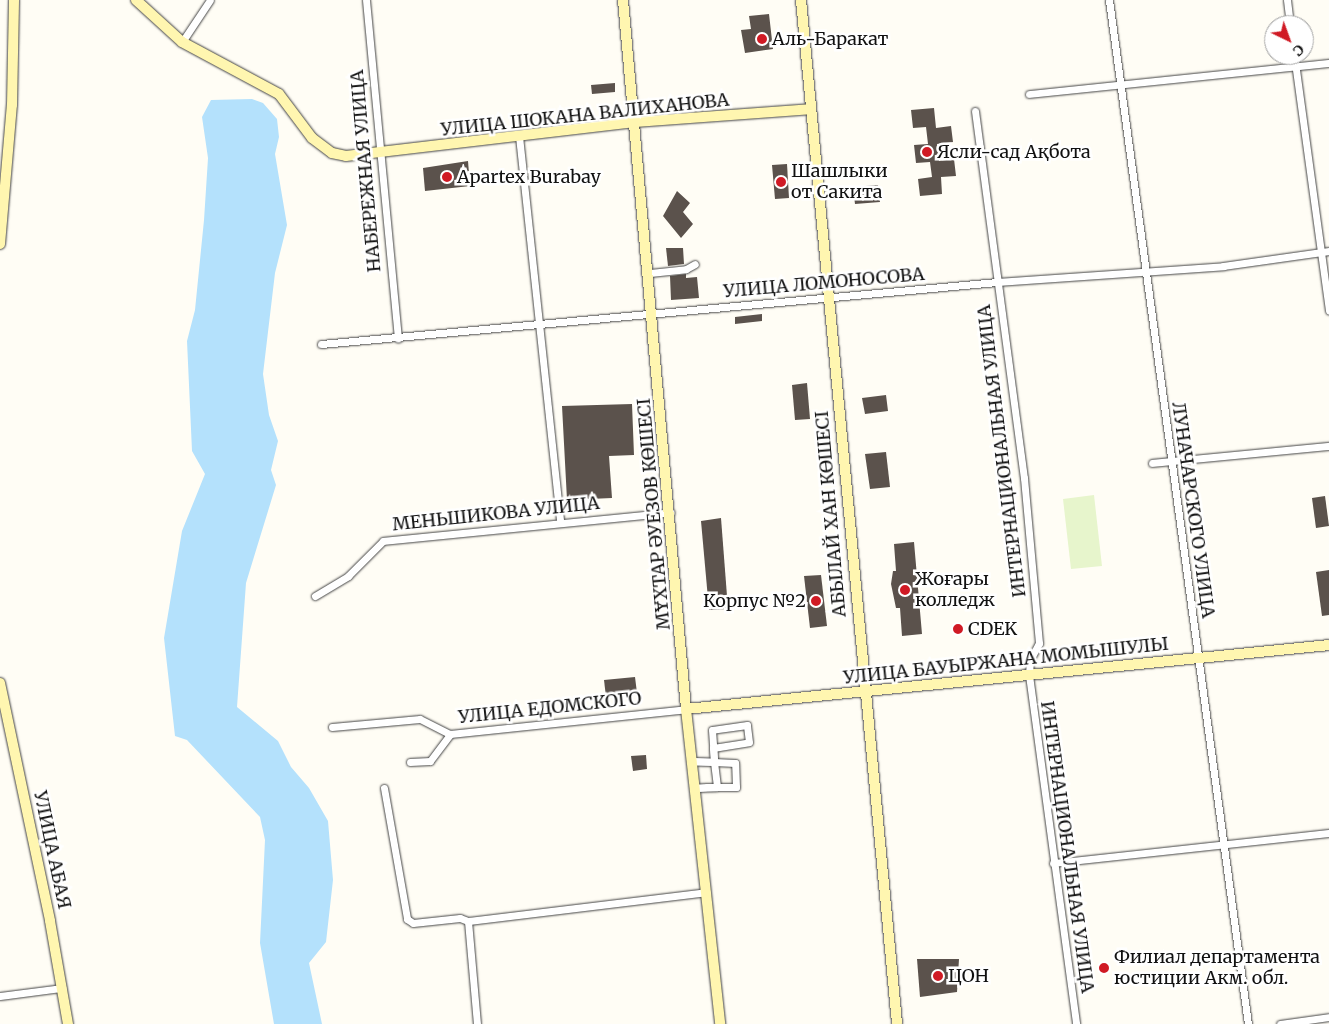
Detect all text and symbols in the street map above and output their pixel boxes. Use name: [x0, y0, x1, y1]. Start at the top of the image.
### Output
north arrow: [1264, 15, 1314, 65]
place label: Аль-Баракат: [772, 28, 888, 50]
marker: Аль-Баракат: [756, 33, 768, 45]
text: С: [1289, 41, 1308, 60]
street label: НАБЕРЕЖНАЯ УЛИЦА: [346, 69, 386, 273]
street label: УЛИЦА ШОКАНА ВАЛИХАНОВА: [440, 89, 730, 141]
place label: Ясли-сад Ақбота: [937, 141, 1091, 163]
marker: Ясли-сад Ақбота: [921, 146, 933, 158]
place label: Шашлыки от Сакита: [791, 161, 888, 203]
place label: Apartex Burabay: [457, 166, 601, 188]
marker: Apartex Burabay: [441, 171, 453, 183]
marker: Шашлыки от Сакита: [775, 176, 787, 188]
street label: УЛИЦА ЛОМОНОСОВА: [723, 263, 925, 303]
street label: ИНТЕРНАЦИОНАЛЬНАЯ УЛИЦА: [973, 303, 1031, 599]
street label: МҰХТАР ӘУЕЗОВ КӨШЕСІ: [633, 397, 675, 631]
street label: ЛУНАЧАРСКОГО УЛИЦА: [1167, 401, 1219, 619]
street label: АБЫЛАЙ ХАН КӨШЕСІ: [811, 410, 851, 618]
street label: МЕНЬШИКОВА УЛИЦА: [391, 492, 601, 536]
place label: Жоғары колледж: [915, 569, 995, 612]
marker: Жоғары колледж: [899, 584, 911, 596]
place label: Корпус №2: [703, 590, 806, 612]
marker: Корпус №2: [810, 595, 822, 607]
place label: CDEK: [968, 618, 1017, 640]
marker: CDEK: [952, 623, 964, 635]
street label: УЛИЦА БАУЫРЖАНА МОМЫШУЛЫ: [842, 633, 1170, 689]
street label: УЛИЦА ЕДОМСКОГО: [457, 688, 643, 728]
street label: ИНТЕРНАЦИОНАЛЬНАЯ УЛИЦА: [1036, 700, 1098, 994]
street label: УЛИЦА АБАЯ: [29, 789, 75, 911]
place label: Филиал департамента юстиции Акм. обл.: [1114, 947, 1320, 990]
marker: Филиал департамента юстиции Акм. обл.: [1098, 962, 1110, 974]
place label: ЦОН: [948, 965, 989, 987]
marker: ЦОН: [932, 970, 944, 982]

